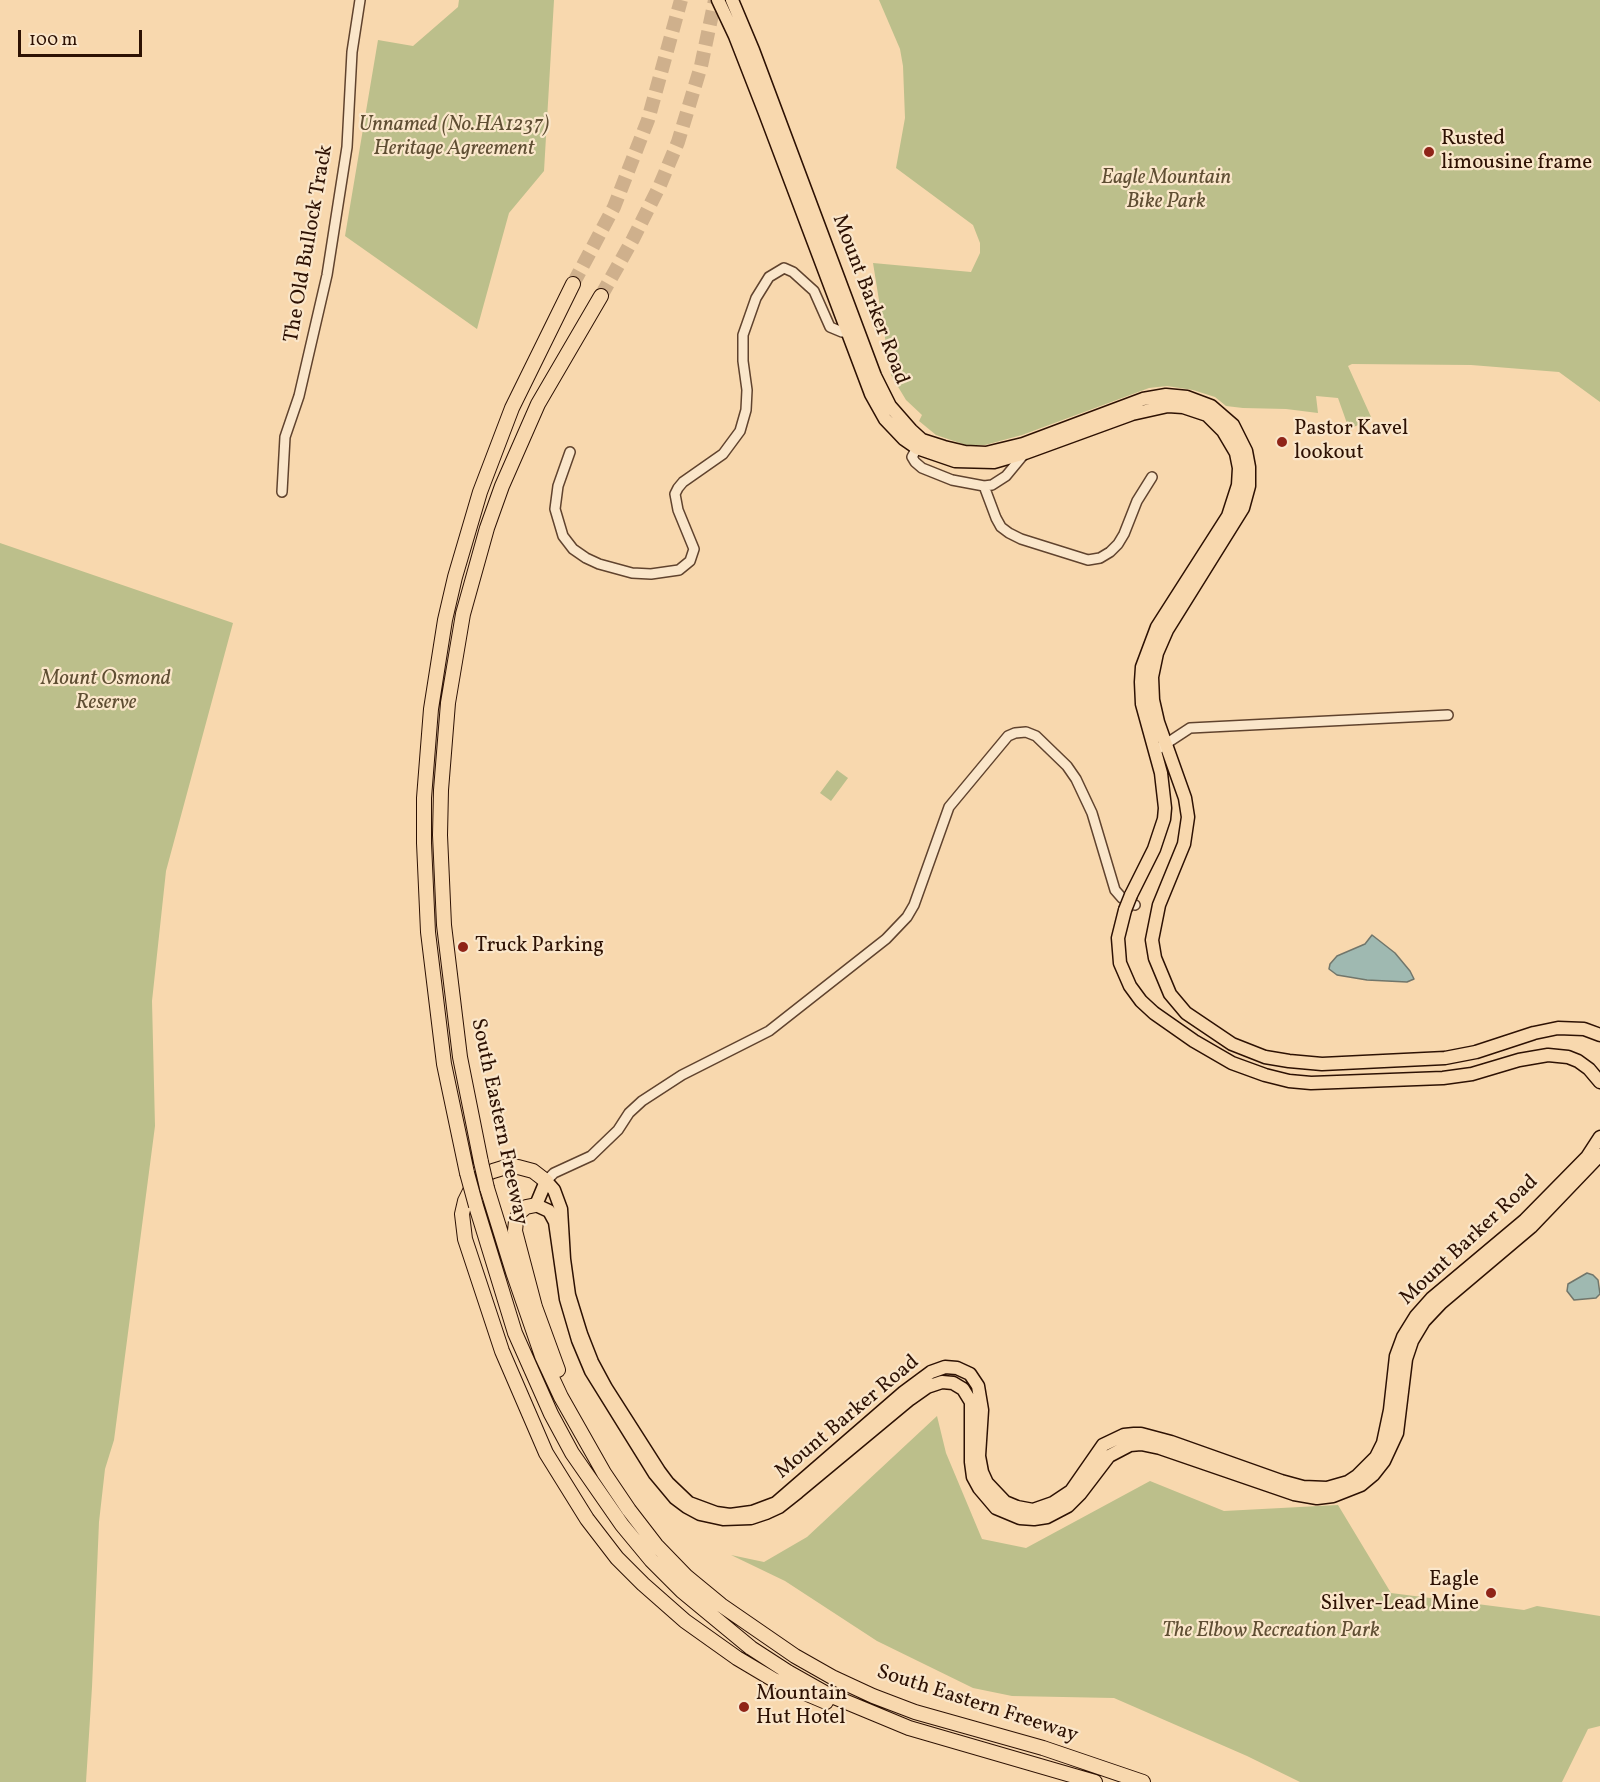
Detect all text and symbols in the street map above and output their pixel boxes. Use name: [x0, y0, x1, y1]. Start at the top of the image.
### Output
scale bar: [21, 18, 146, 56]
text: 100 m: [29, 28, 78, 53]
park label: Unnamed (No.HA1237) Heritage Agreement: [359, 113, 549, 163]
place label: Rusted limousine frame: [1441, 127, 1592, 177]
street label: The Old Bullock Track: [280, 143, 340, 345]
marker: Rusted limousine frame: [1422, 145, 1436, 159]
park label: Eagle Mountain Bike Park: [1101, 166, 1231, 216]
street label: Mount Barker Road: [825, 211, 913, 389]
place label: Pastor Kavel lookout: [1294, 417, 1408, 467]
marker: Pastor Kavel lookout: [1275, 435, 1289, 449]
park label: Mount Osmond Reserve: [41, 667, 171, 717]
place label: Truck Parking: [475, 934, 604, 960]
marker: Truck Parking: [456, 940, 470, 954]
street label: South Eastern Freeway: [464, 1016, 532, 1228]
street label: Mount Barker Road: [1396, 1170, 1544, 1312]
street label: Mount Barker Road: [771, 1350, 925, 1486]
place label: Eagle Silver-Lead Mine: [1320, 1568, 1479, 1618]
marker: Eagle Silver-Lead Mine: [1484, 1586, 1498, 1600]
park label: The Elbow Recreation Park: [1162, 1619, 1380, 1645]
street label: South Eastern Freeway: [873, 1660, 1081, 1750]
place label: Mountain Hut Hotel: [756, 1682, 847, 1732]
marker: Mountain Hut Hotel: [737, 1700, 751, 1714]

